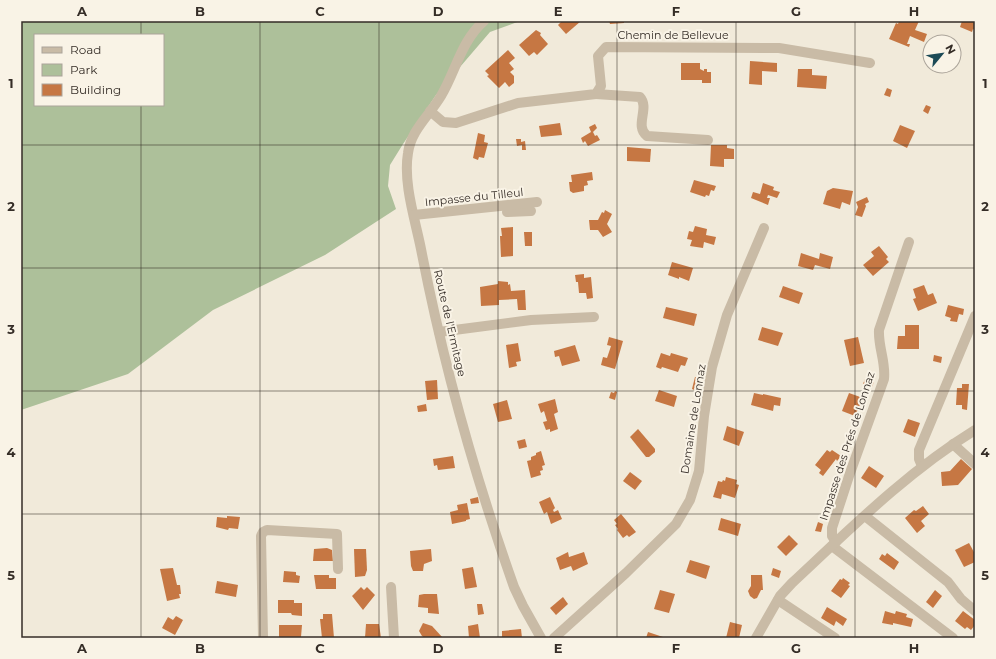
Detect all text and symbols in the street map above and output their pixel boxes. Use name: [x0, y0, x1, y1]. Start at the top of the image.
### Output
text: A: [76, 3, 88, 19]
text: B: [195, 3, 205, 19]
text: C: [315, 3, 325, 19]
text: D: [433, 3, 444, 19]
text: E: [554, 3, 563, 19]
text: F: [672, 3, 680, 19]
text: G: [791, 3, 801, 19]
text: H: [909, 3, 919, 19]
street label: Chemin de Bellevue: [617, 28, 729, 42]
legend: [34, 34, 164, 106]
north arrow: [922, 34, 962, 74]
text: Road: [70, 42, 101, 57]
text: N: [942, 42, 959, 56]
text: Park: [70, 62, 98, 77]
text: 1: [8, 75, 14, 91]
text: 1: [982, 75, 988, 91]
text: Building: [70, 82, 121, 97]
street label: Impasse du Tilleul: [424, 185, 524, 209]
text: 2: [7, 198, 15, 214]
text: 2: [981, 198, 989, 214]
street label: Route de l'Ermitage: [431, 268, 469, 378]
text: 3: [6, 321, 15, 337]
text: 3: [980, 321, 989, 337]
street label: Domaine de Lonnaz: [677, 363, 709, 475]
street label: Impasse des Prés de Lonnaz: [816, 369, 878, 522]
text: 4: [7, 444, 16, 460]
text: 4: [981, 444, 990, 460]
text: 5: [7, 567, 15, 583]
text: 5: [981, 567, 989, 583]
text: A: [76, 640, 88, 656]
text: B: [195, 640, 205, 656]
text: C: [315, 640, 325, 656]
text: D: [433, 640, 444, 656]
text: E: [554, 640, 563, 656]
text: F: [672, 640, 680, 656]
text: G: [791, 640, 801, 656]
text: H: [909, 640, 919, 656]

